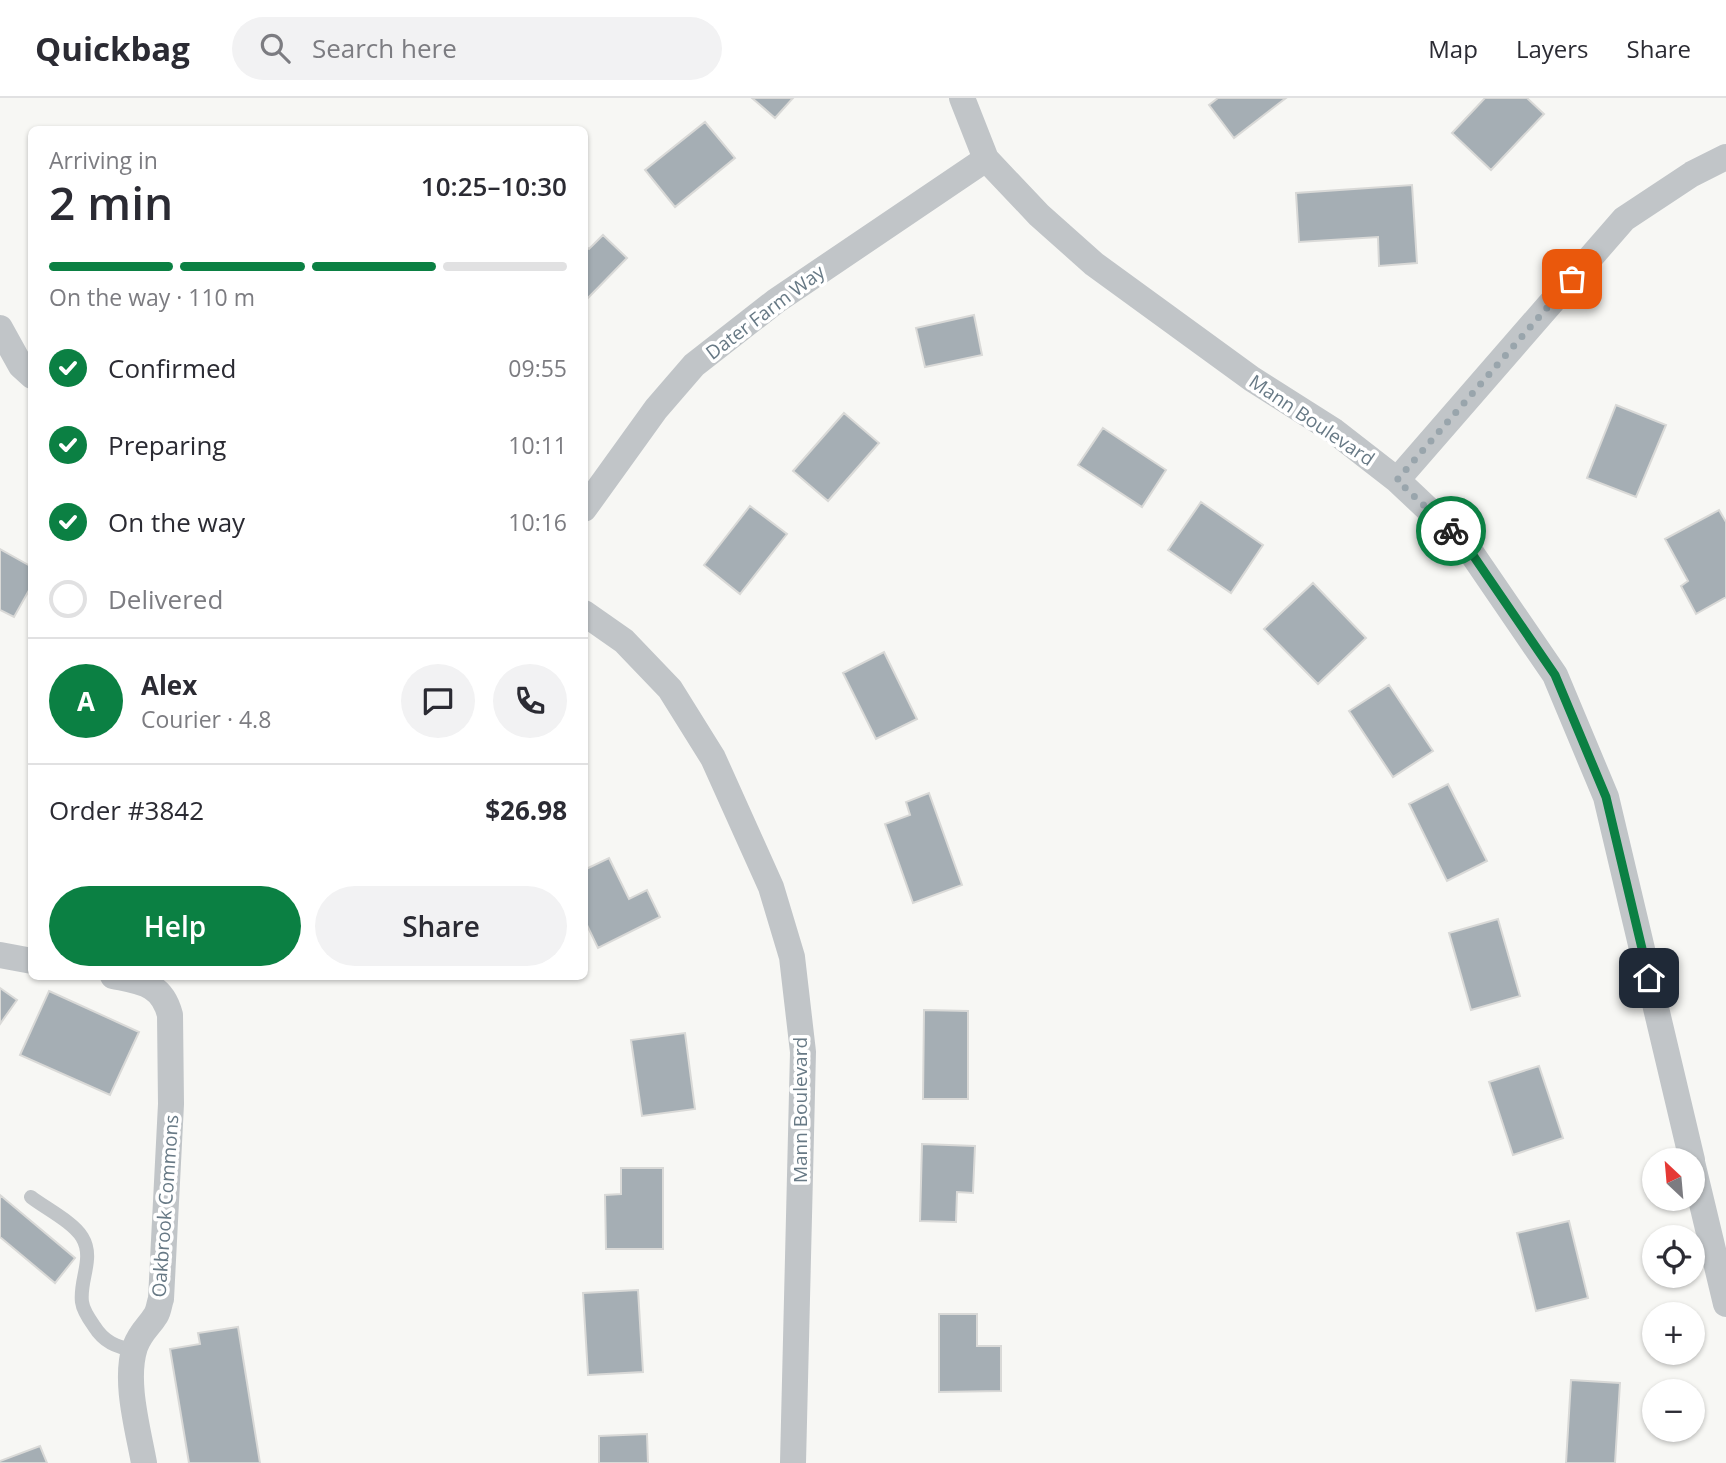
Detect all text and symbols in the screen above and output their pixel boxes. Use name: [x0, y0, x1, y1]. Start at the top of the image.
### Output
search box: [232, 17, 722, 80]
text: Quickbag: [35, 26, 190, 71]
icon: search: [256, 29, 294, 67]
text: Search here: [312, 30, 457, 66]
text: Map: [1428, 32, 1478, 65]
text: Layers: [1516, 32, 1589, 65]
text: Share: [1627, 32, 1691, 65]
text: Arriving in: [49, 144, 158, 176]
text: 10:25–10:30: [421, 168, 567, 204]
text: 2 min: [49, 171, 173, 233]
pin: [1542, 249, 1602, 309]
street label: Dater Farm Way: [700, 258, 830, 365]
icon: bag: [1553, 260, 1591, 298]
text: On the way · 110 m: [49, 281, 255, 313]
icon: check: [49, 349, 87, 387]
text: Confirmed: [108, 350, 236, 386]
text: 09:55: [508, 352, 567, 384]
street label: Mann Boulevard: [1244, 368, 1380, 472]
icon: check: [49, 426, 87, 464]
text: Preparing: [108, 427, 226, 463]
text: 10:11: [508, 429, 567, 461]
courier: [1416, 496, 1486, 566]
icon: check: [49, 503, 87, 541]
text: On the way: [108, 504, 245, 540]
text: 10:16: [508, 506, 567, 538]
icon: bike: [1432, 512, 1470, 550]
text: Delivered: [108, 581, 223, 617]
button: chat: [401, 664, 475, 738]
button: phone: [493, 664, 567, 738]
text: Alex: [141, 667, 197, 703]
text: A: [77, 683, 95, 719]
text: Courier · 4.8: [141, 703, 271, 735]
text: Order #3842: [49, 792, 204, 828]
text: $26.98: [485, 792, 567, 828]
button: Help: [49, 886, 301, 966]
button: Share: [315, 886, 567, 966]
pin: [1619, 948, 1679, 1008]
icon: home: [1630, 959, 1668, 997]
street label: Mann Boulevard: [787, 1037, 813, 1183]
street label: Oakbrook Commons: [146, 1114, 184, 1298]
north arrow: [1642, 1148, 1704, 1211]
map controls: [1642, 1148, 1705, 1442]
button: locate: [1642, 1225, 1705, 1288]
button: +: [1642, 1302, 1705, 1365]
button: −: [1642, 1379, 1705, 1442]

